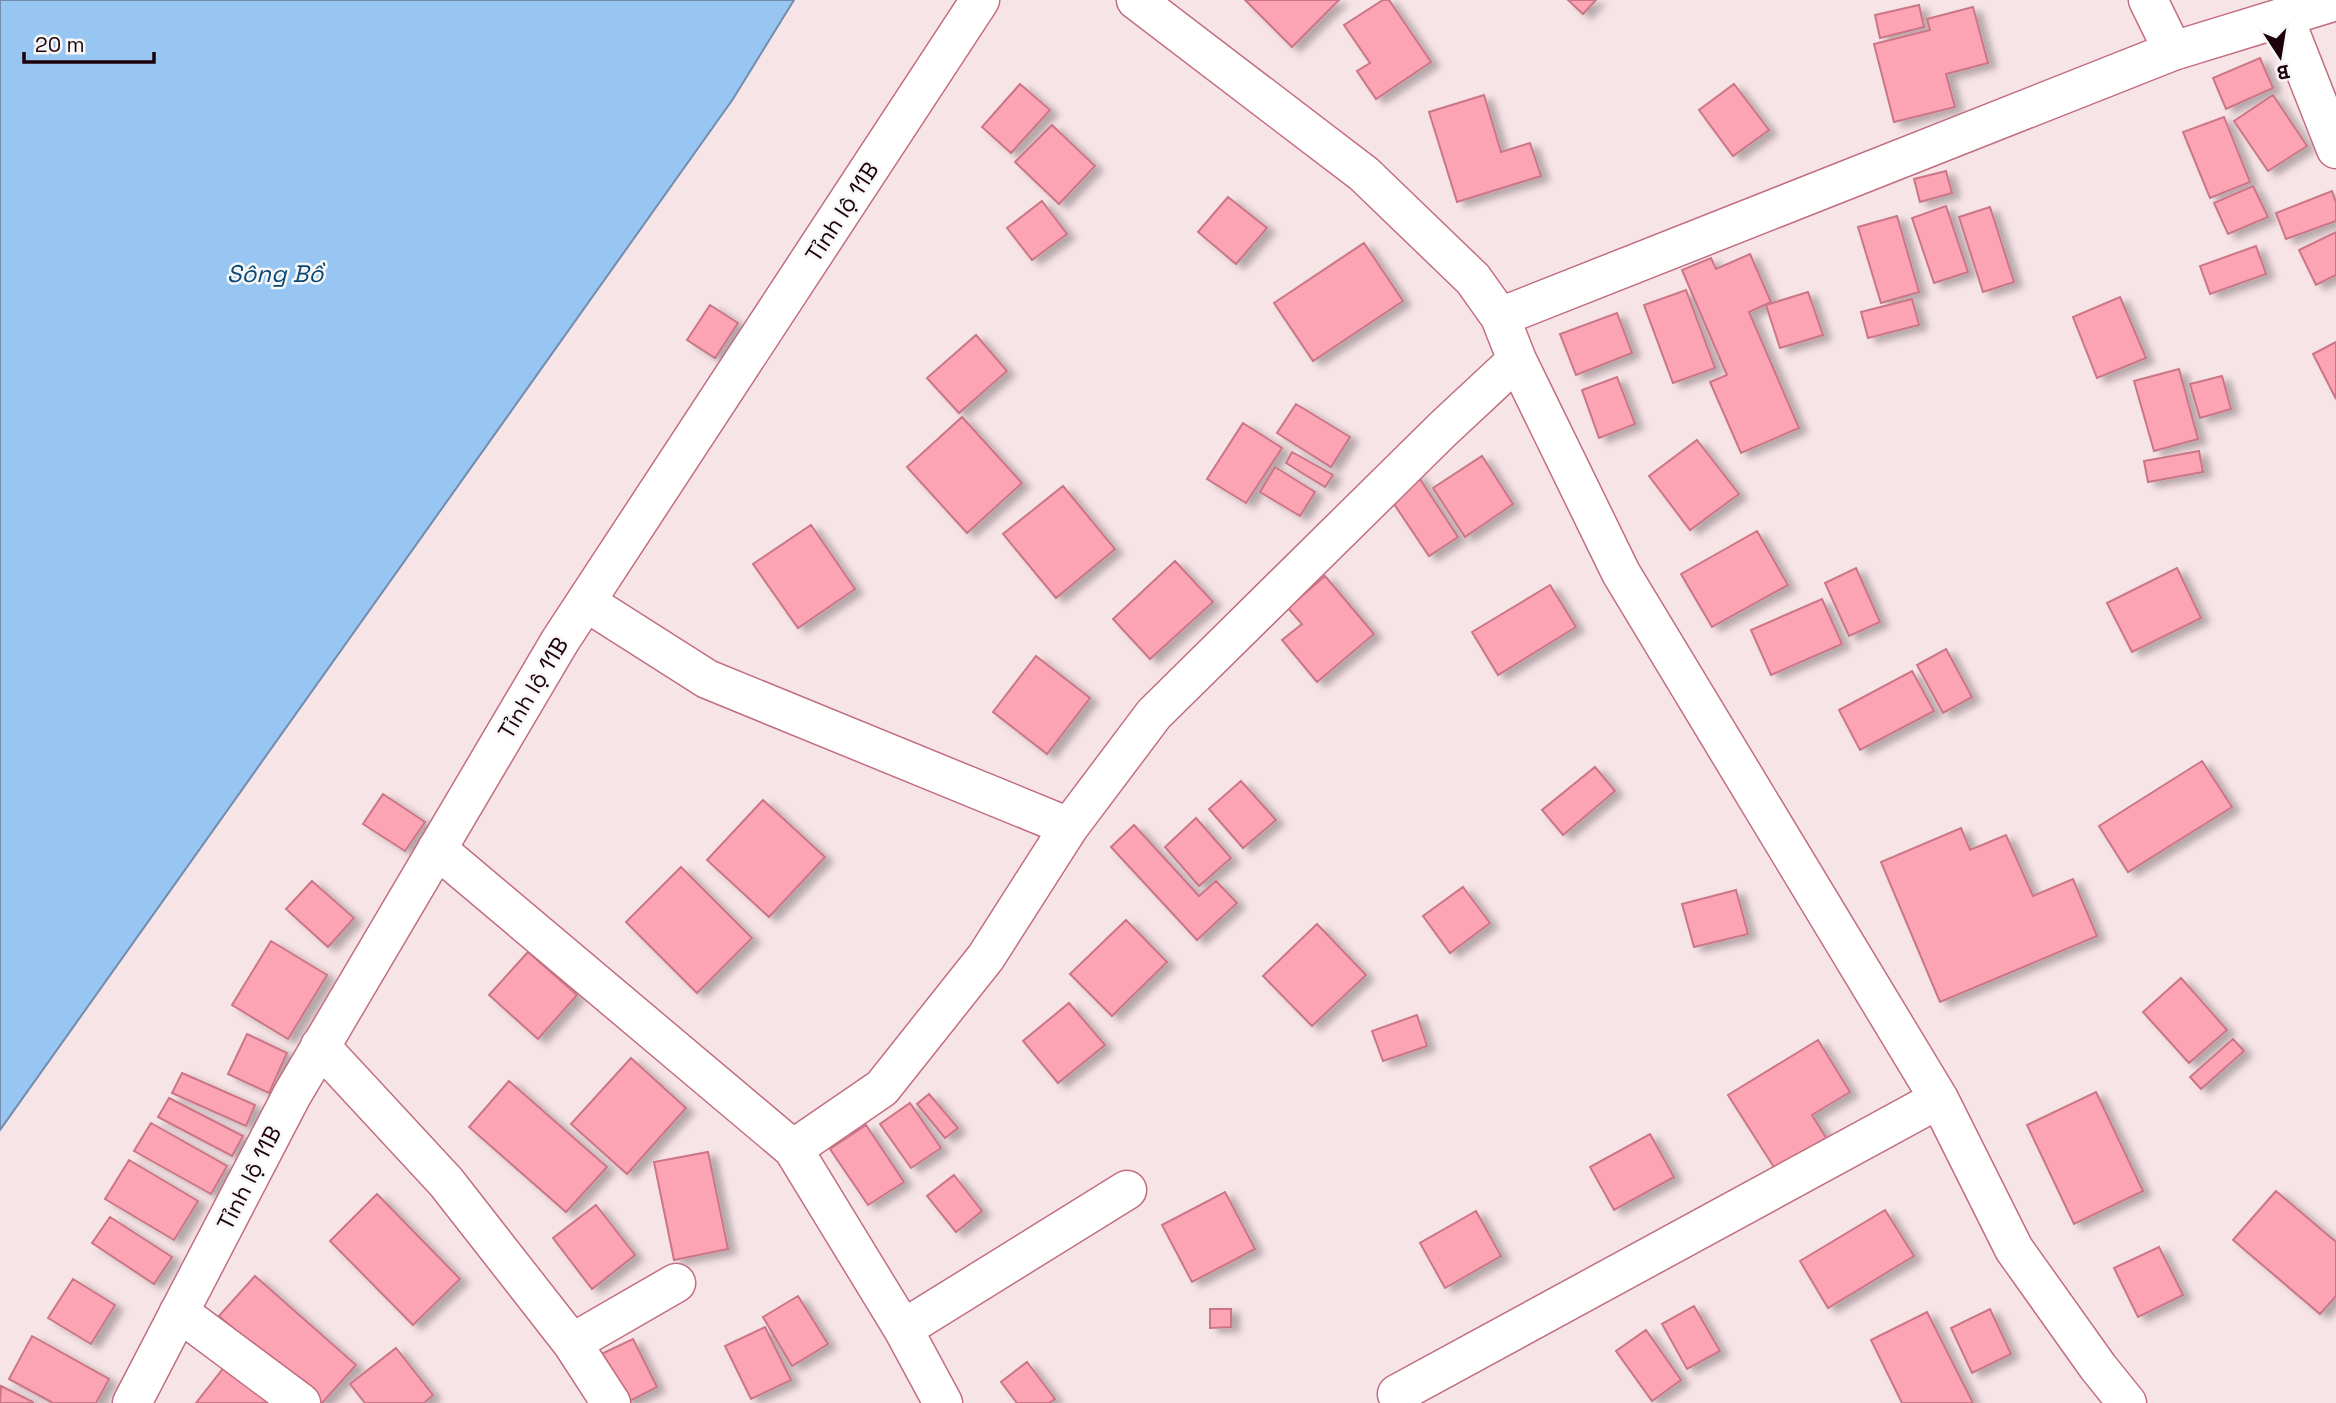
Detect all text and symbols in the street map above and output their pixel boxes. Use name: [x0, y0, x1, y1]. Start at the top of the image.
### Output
scale bar: [24, 21, 154, 65]
north arrow: [2245, 21, 2315, 91]
text: 20 m: [35, 31, 85, 58]
text: B: [2275, 59, 2292, 86]
street label: Tỉnh lộ 11B: [799, 156, 885, 268]
water label: Sông Bồ: [227, 258, 325, 289]
street label: Tỉnh lộ 11B: [491, 632, 575, 744]
street label: Tỉnh lộ 11B: [210, 1121, 288, 1235]

